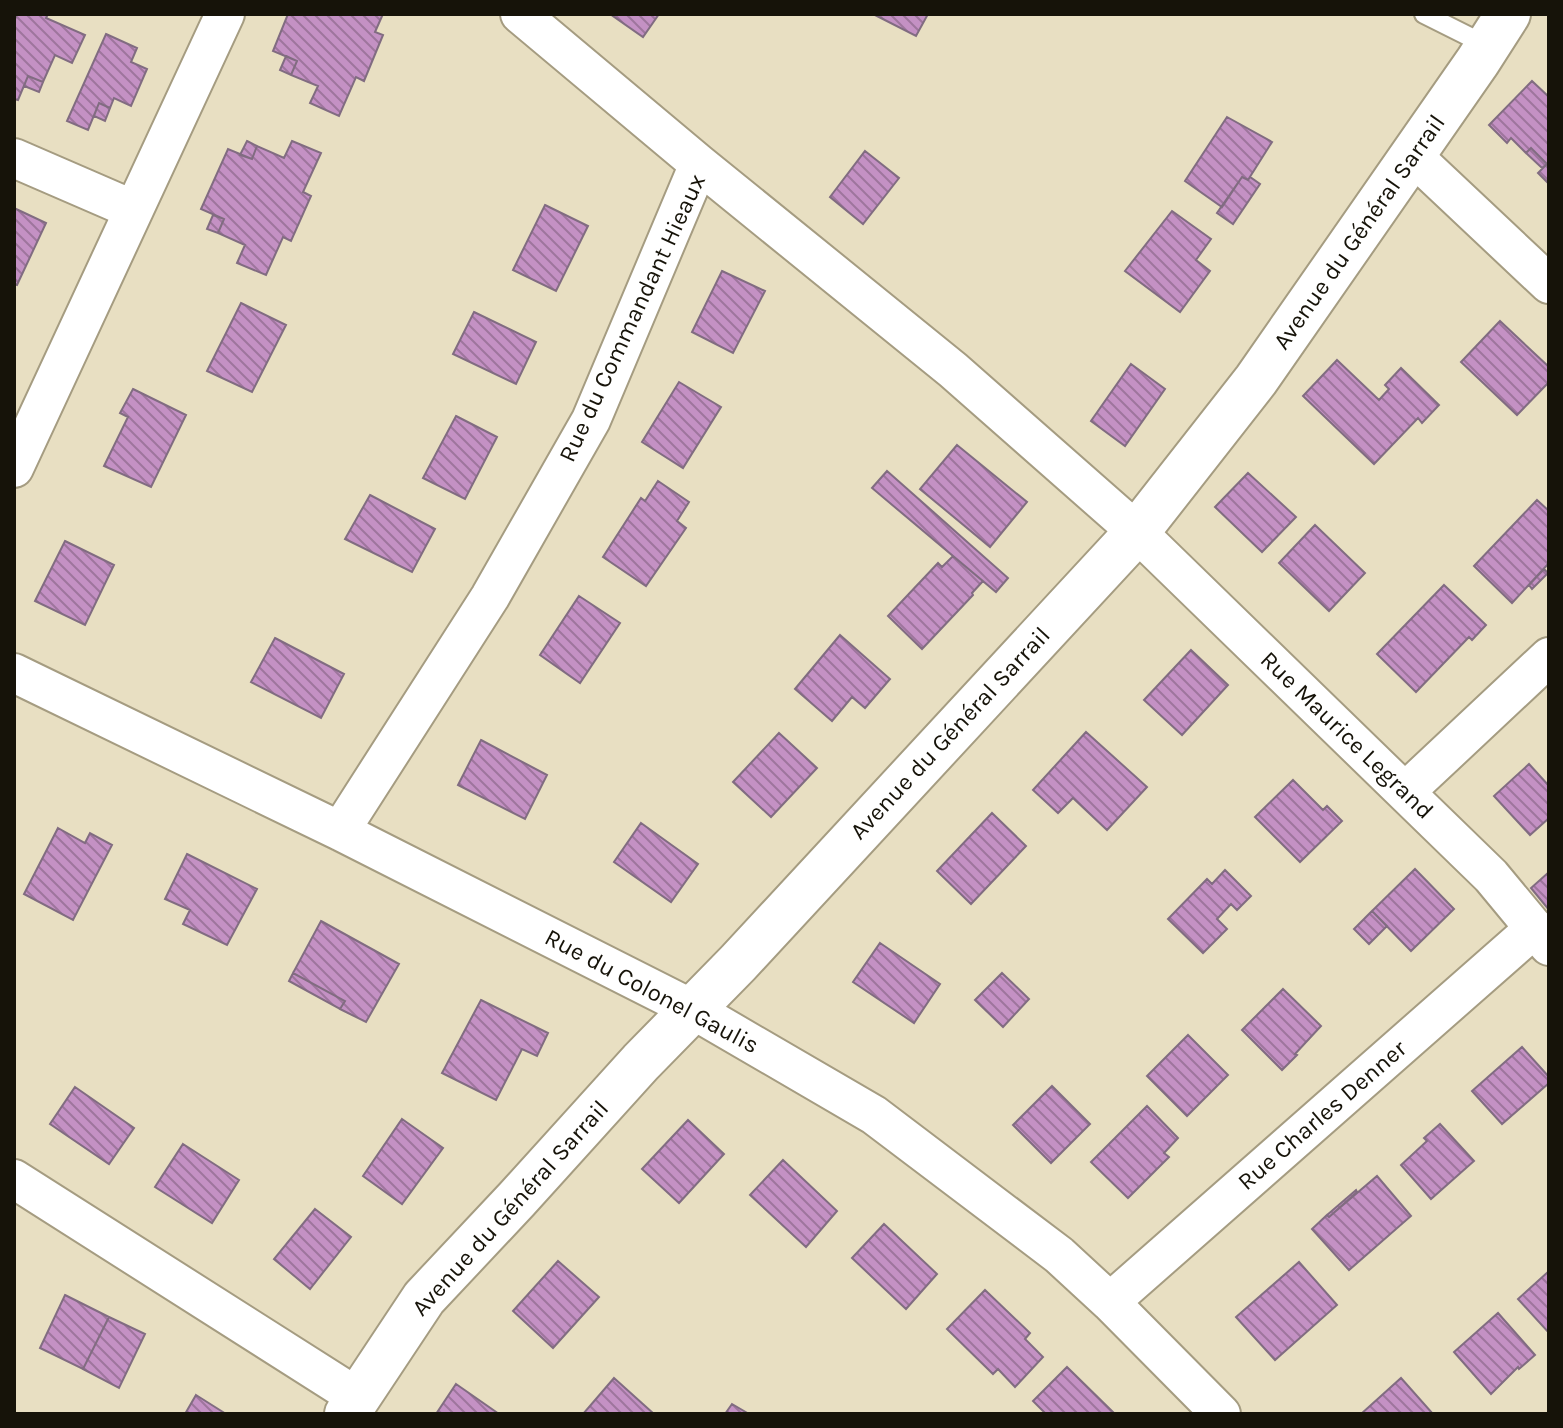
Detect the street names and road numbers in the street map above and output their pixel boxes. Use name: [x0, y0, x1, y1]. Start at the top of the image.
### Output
street label: Avenue du Général Sarrail: [1267, 109, 1451, 355]
street label: Rue du Commandant Hieaux: [553, 170, 711, 466]
street label: Avenue du Général Sarrail: [844, 621, 1056, 845]
street label: Rue Maurice Legrand: [1255, 645, 1439, 825]
street label: Rue du Colonel Gaulis: [540, 923, 764, 1059]
street label: Rue Charles Denner: [1232, 1034, 1412, 1196]
street label: Avenue du Général Sarrail: [406, 1095, 614, 1321]

